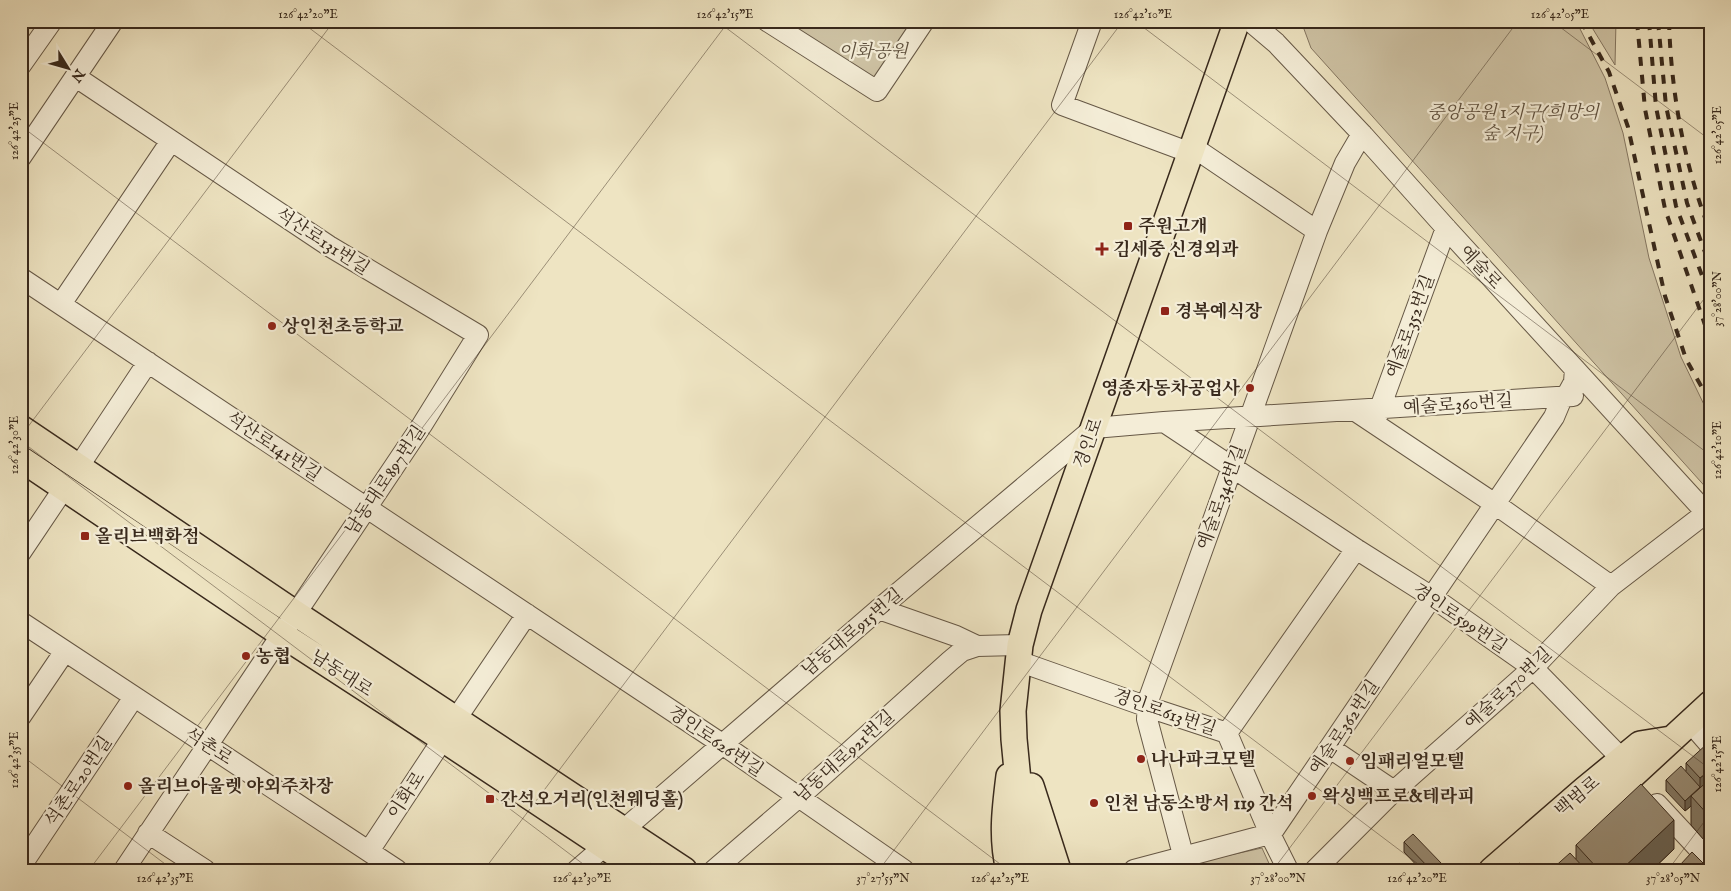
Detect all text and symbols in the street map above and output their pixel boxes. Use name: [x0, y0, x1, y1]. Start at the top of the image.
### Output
text: 126°42'20"E: [278, 7, 338, 22]
text: 126°42'15"E: [697, 7, 753, 22]
text: 126°42'10"E: [1114, 7, 1172, 22]
text: 126°42'05"E: [1531, 7, 1589, 22]
park label: 이화공원: [838, 41, 909, 64]
north arrow: [42, 42, 92, 92]
text: N: [67, 64, 89, 85]
text: 126°42'25"E: [7, 102, 22, 160]
park label: 중앙공원 1지구(희망의 숲 지구): [1427, 102, 1601, 146]
text: 126°42'05"E: [1710, 106, 1725, 164]
street label: 석산로131번길: [271, 203, 373, 281]
place label: 주원고개: [1138, 216, 1208, 239]
marker: 주원고개: [1122, 220, 1134, 232]
place label: 김세중 신경외과: [1113, 239, 1239, 262]
street label: 예술로: [1454, 241, 1506, 295]
marker: 김세중 신경외과: [1095, 242, 1109, 256]
text: 37°28'00"N: [1710, 271, 1725, 327]
street label: 예술로352번길: [1382, 272, 1441, 381]
place label: 경복예식장: [1175, 301, 1263, 324]
marker: 경복예식장: [1159, 305, 1171, 317]
place label: 상인천초등학교: [282, 316, 404, 339]
marker: 상인천초등학교: [266, 320, 278, 332]
place label: 영종자동차공업사: [1101, 378, 1241, 401]
marker: 영종자동차공업사: [1244, 382, 1256, 394]
street label: 예술로360번길: [1402, 390, 1514, 421]
street label: 석산로141번길: [221, 407, 325, 487]
street label: 경인로: [1070, 415, 1109, 472]
text: 126°42'30"E: [7, 416, 22, 474]
street label: 남동대로897번길: [341, 421, 431, 540]
text: 126°42'10"E: [1710, 421, 1725, 479]
street label: 예술로346번길: [1193, 442, 1252, 553]
place label: 올리브백화점: [95, 526, 199, 549]
marker: 올리브백화점: [79, 530, 91, 542]
street label: 경인로599번길: [1407, 579, 1511, 659]
street label: 남동대로915번길: [798, 584, 908, 682]
street label: 예술로370번길: [1461, 643, 1557, 735]
place label: 농협: [256, 646, 291, 669]
street label: 남동대로: [306, 646, 377, 703]
marker: 농협: [240, 650, 252, 662]
street label: 예술로362번길: [1305, 676, 1385, 780]
street label: 경인로613번길: [1110, 685, 1219, 742]
street label: 경인로626번길: [663, 702, 767, 783]
street label: 남동대로921번길: [790, 706, 900, 808]
street label: 석촌로: [180, 723, 236, 771]
text: 126°42'35"E: [7, 732, 22, 788]
street label: 석촌로20번길: [41, 732, 118, 831]
text: 126°42'15"E: [1710, 736, 1725, 792]
place label: 나나파크모텔: [1151, 749, 1255, 772]
place label: 임패리얼모텔: [1360, 751, 1464, 774]
marker: 나나파크모텔: [1135, 753, 1147, 765]
marker: 임패리얼모텔: [1344, 755, 1356, 767]
street label: 이화로: [383, 768, 431, 824]
street label: 백범로: [1551, 772, 1605, 823]
place label: 올리브아울렛 야외주차장: [138, 776, 334, 799]
marker: 올리브아울렛 야외주차장: [122, 780, 134, 792]
place label: 왁싱백프로&테라피: [1322, 786, 1475, 809]
place label: 간석오거리(인천웨딩홀): [500, 789, 683, 812]
marker: 왁싱백프로&테라피: [1306, 790, 1318, 802]
marker: 간석오거리(인천웨딩홀): [484, 793, 496, 805]
place label: 인천 남동소방서 119 간석: [1104, 793, 1294, 816]
marker: 인천 남동소방서 119 간석: [1088, 797, 1100, 809]
text: 126°42'35"E: [137, 871, 193, 886]
text: 126°42'30"E: [553, 871, 611, 886]
text: 37°27'55"N: [856, 871, 910, 886]
text: 126°42'25"E: [971, 871, 1029, 886]
text: 37°28'00"N: [1250, 871, 1306, 886]
text: 126°42'20"E: [1387, 871, 1447, 886]
text: 37°28'05"N: [1646, 871, 1701, 886]

